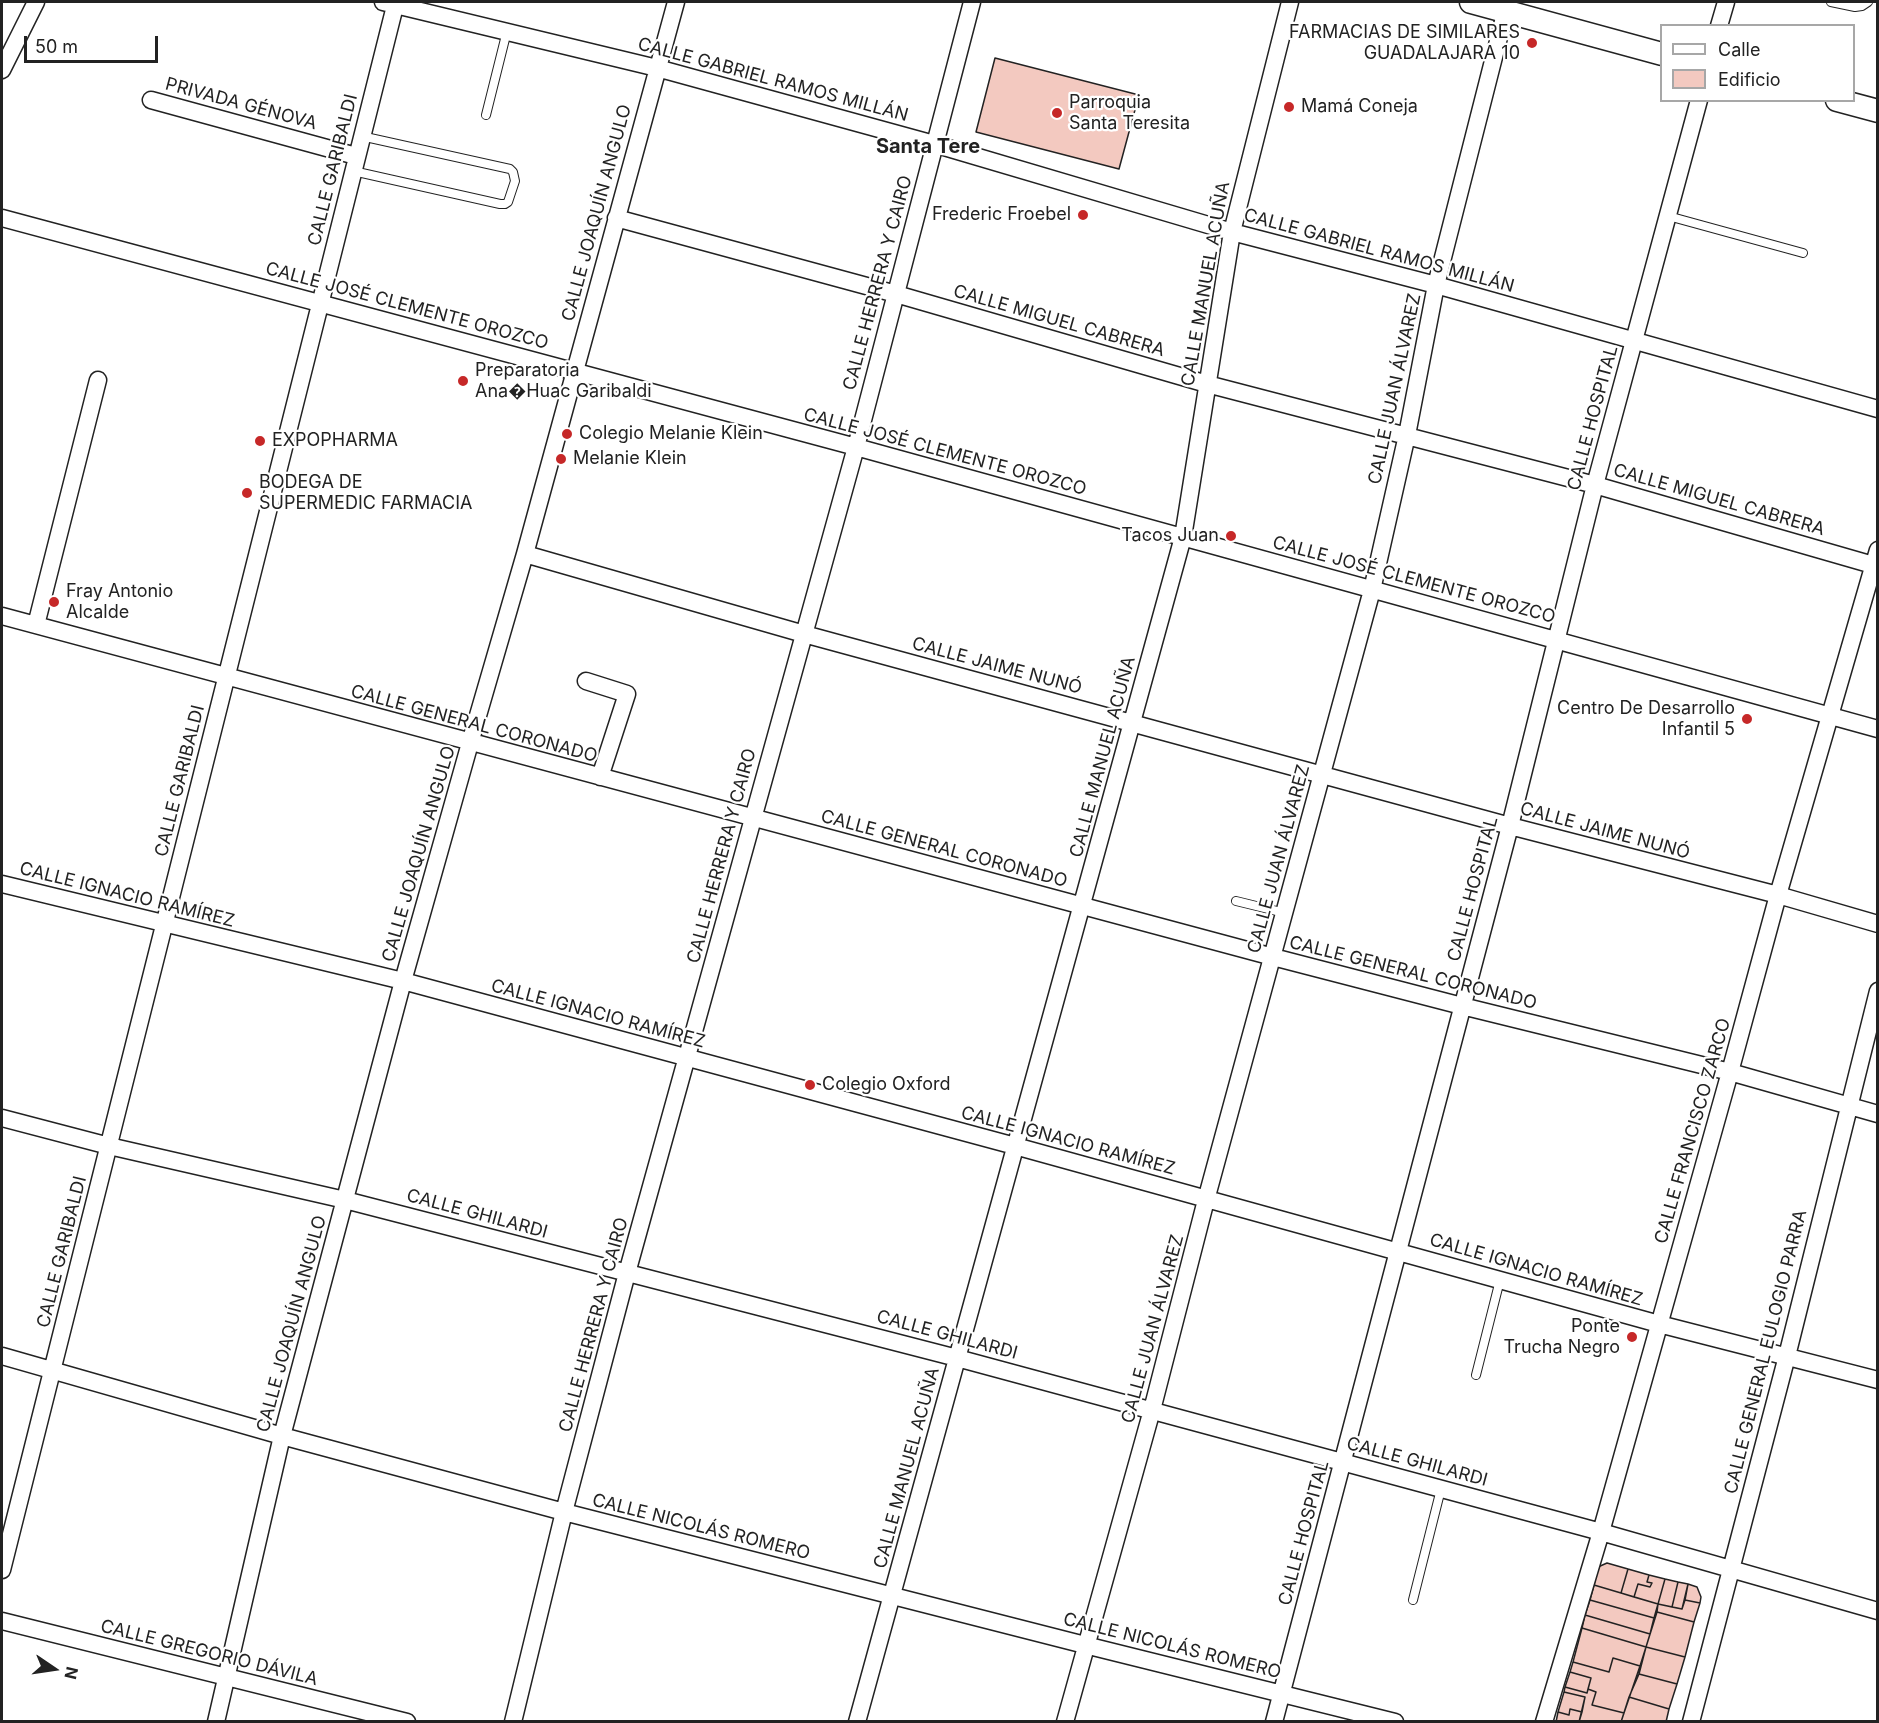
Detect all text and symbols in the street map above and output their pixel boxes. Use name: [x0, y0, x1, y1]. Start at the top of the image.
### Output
place label: FARMACIAS DE SIMILARES GUADALAJARA 10: [1289, 22, 1520, 64]
scale bar: [27, 24, 160, 62]
legend: [1660, 24, 1855, 102]
street label: CALLE GABRIEL RAMOS MILLÁN: [635, 33, 911, 127]
text: 50 m: [35, 36, 78, 57]
marker: FARMACIAS DE SIMILARES GUADALAJARA 10: [1525, 36, 1539, 50]
text: Calle: [1718, 39, 1760, 60]
text: Edificio: [1718, 69, 1781, 90]
street label: PRIVADA GÉNOVA: [163, 73, 319, 135]
street label: CALLE GARIBALDI: [304, 92, 362, 248]
place label: Parroquia Santa Teresita: [1069, 92, 1190, 134]
place label: Mamá Coneja: [1301, 96, 1418, 118]
marker: Mamá Coneja: [1282, 100, 1296, 114]
street label: CALLE JOAQUÍN ANGULO: [558, 102, 636, 324]
marker: Parroquia Santa Teresita: [1050, 106, 1064, 120]
district label: Santa Tere: [876, 135, 980, 159]
street label: CALLE HERRERA Y CAIRO: [839, 173, 917, 393]
street label: CALLE MANUEL ACUÑA: [1177, 180, 1235, 388]
place label: Frederic Froebel: [932, 204, 1071, 226]
street label: CALLE GABRIEL RAMOS MILLÁN: [1241, 204, 1517, 298]
marker: Frederic Froebel: [1076, 208, 1090, 222]
street label: CALLE JOSÉ CLEMENTE OROZCO: [263, 258, 551, 354]
street label: CALLE MIGUEL CABRERA: [951, 280, 1167, 362]
street label: CALLE JUAN ÁLVAREZ: [1364, 292, 1426, 486]
street label: CALLE HOSPITAL: [1563, 343, 1623, 493]
place label: Preparatoria Ana�Huac Garibaldi: [475, 360, 652, 403]
marker: Preparatoria Ana�Huac Garibaldi: [456, 374, 470, 388]
street label: CALLE JOSÉ CLEMENTE OROZCO: [801, 404, 1089, 500]
place label: Colegio Melanie Klein: [579, 423, 763, 445]
marker: Colegio Melanie Klein: [560, 427, 574, 441]
place label: EXPOPHARMA: [272, 430, 398, 452]
marker: EXPOPHARMA: [253, 434, 267, 448]
place label: Melanie Klein: [573, 448, 687, 470]
marker: Melanie Klein: [554, 452, 568, 466]
street label: CALLE MIGUEL CABRERA: [1611, 459, 1827, 541]
place label: BODEGA DE SUPERMEDIC FARMACIA: [259, 472, 472, 514]
marker: BODEGA DE SUPERMEDIC FARMACIA: [240, 486, 254, 500]
place label: Tacos Juan: [1121, 525, 1219, 547]
marker: Tacos Juan: [1224, 529, 1238, 543]
street label: CALLE JOSÉ CLEMENTE OROZCO: [1270, 532, 1558, 628]
place label: Fray Antonio Alcalde: [66, 581, 173, 624]
marker: Fray Antonio Alcalde: [47, 595, 61, 609]
street label: CALLE JAIME NUNÓ: [910, 633, 1084, 699]
street label: CALLE MANUEL ACUÑA: [1066, 654, 1140, 860]
street label: CALLE GENERAL CORONADO: [348, 681, 600, 767]
place label: Centro De Desarrollo Infantil 5: [1557, 698, 1735, 740]
street label: CALLE GARIBALDI: [151, 703, 209, 859]
marker: Centro De Desarrollo Infantil 5: [1740, 712, 1754, 726]
street label: CALLE JOAQUÍN ANGULO: [378, 744, 460, 964]
street label: CALLE HERRERA Y CAIRO: [683, 746, 761, 966]
street label: CALLE JUAN ÁLVAREZ: [1243, 762, 1315, 956]
street label: CALLE JAIME NUNÓ: [1518, 798, 1692, 864]
street label: CALLE GENERAL CORONADO: [818, 806, 1070, 892]
street label: CALLE HOSPITAL: [1443, 814, 1503, 964]
street label: CALLE IGNACIO RAMÍREZ: [17, 858, 237, 932]
street label: CALLE GENERAL CORONADO: [1287, 932, 1539, 1014]
street label: CALLE IGNACIO RAMÍREZ: [489, 975, 707, 1053]
street label: CALLE FRANCISCO ZARCO: [1650, 1016, 1736, 1246]
place label: Colegio Oxford: [822, 1074, 950, 1096]
marker: Colegio Oxford: [803, 1078, 817, 1092]
street label: CALLE IGNACIO RAMÍREZ: [959, 1102, 1177, 1180]
street label: CALLE GARIBALDI: [33, 1174, 91, 1330]
street label: CALLE GHILARDI: [404, 1185, 550, 1243]
street label: CALLE GENERAL EULOGIO PARRA: [1720, 1208, 1812, 1496]
street label: CALLE JOAQUÍN ANGULO: [253, 1213, 331, 1435]
street label: CALLE HERRERA Y CAIRO: [555, 1215, 633, 1435]
street label: CALLE IGNACIO RAMÍREZ: [1427, 1229, 1645, 1311]
street label: CALLE JUAN ÁLVAREZ: [1117, 1232, 1189, 1426]
street label: CALLE GHILARDI: [874, 1306, 1020, 1364]
place label: Ponte Trucha Negro: [1504, 1316, 1620, 1358]
marker: Ponte Trucha Negro: [1625, 1330, 1639, 1344]
street label: CALLE MANUEL ACUÑA: [870, 1365, 944, 1571]
street label: CALLE GHILARDI: [1344, 1433, 1490, 1491]
street label: CALLE HOSPITAL: [1274, 1458, 1334, 1608]
street label: CALLE NICOLÁS ROMERO: [590, 1489, 812, 1565]
street label: CALLE NICOLÁS ROMERO: [1061, 1608, 1283, 1684]
street label: CALLE GREGORIO DÁVILA: [98, 1616, 320, 1690]
north arrow: [24, 1639, 84, 1699]
text: N: [60, 1665, 83, 1681]

